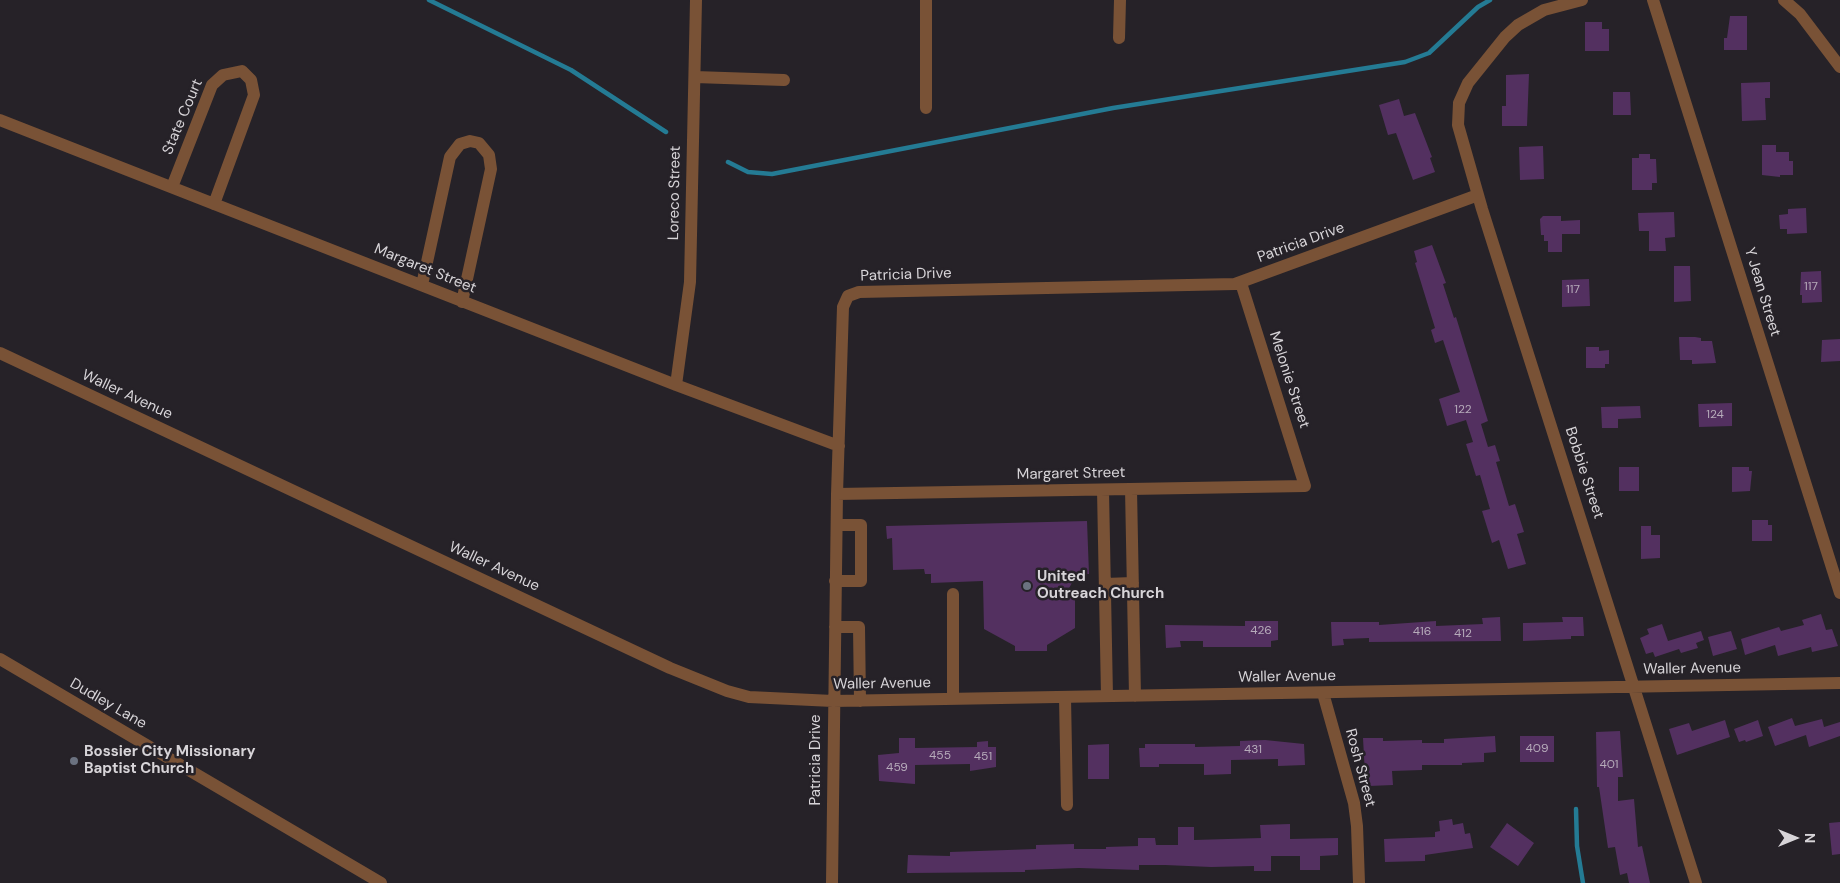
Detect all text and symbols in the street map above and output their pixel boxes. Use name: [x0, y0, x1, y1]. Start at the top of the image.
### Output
street label: State Court: [159, 76, 207, 158]
street label: Loreco Street: [665, 146, 685, 240]
street label: Patricia Drive: [1255, 219, 1347, 267]
street label: Margaret Street: [371, 240, 479, 298]
street label: Y Jean Street: [1740, 245, 1784, 339]
street label: Patricia Drive: [860, 264, 952, 286]
house number: 117: [1804, 280, 1818, 294]
house number: 117: [1566, 283, 1580, 297]
street label: Melonie Street: [1265, 329, 1313, 431]
street label: Waller Avenue: [79, 366, 175, 424]
house number: 122: [1454, 403, 1472, 417]
house number: 124: [1706, 408, 1724, 422]
street label: Bobbie Street: [1561, 425, 1607, 521]
street label: Margaret Street: [1017, 464, 1125, 484]
street label: Waller Avenue: [446, 538, 542, 596]
place label: United Outreach Church: [1037, 568, 1164, 603]
marker: United Outreach Church: [1021, 580, 1033, 592]
house number: 426: [1250, 624, 1272, 638]
house number: 416: [1413, 625, 1431, 639]
house number: 412: [1454, 627, 1472, 641]
street label: Waller Avenue: [1643, 659, 1741, 679]
street label: Waller Avenue: [1238, 667, 1336, 687]
street label: Waller Avenue: [833, 674, 931, 694]
street label: Dudley Lane: [67, 675, 149, 733]
street label: Patricia Drive: [807, 714, 825, 806]
street label: Rosh Street: [1341, 727, 1379, 809]
house number: 409: [1525, 742, 1549, 756]
place label: Bossier City Missionary Baptist Church: [84, 743, 256, 778]
house number: 431: [1244, 743, 1262, 757]
house number: 455: [929, 749, 951, 763]
house number: 451: [974, 750, 992, 764]
marker: Bossier City Missionary Baptist Church: [68, 755, 80, 767]
house number: 401: [1599, 758, 1619, 772]
house number: 459: [886, 761, 908, 775]
north arrow: [1770, 813, 1820, 863]
text: N: [1801, 833, 1819, 843]

